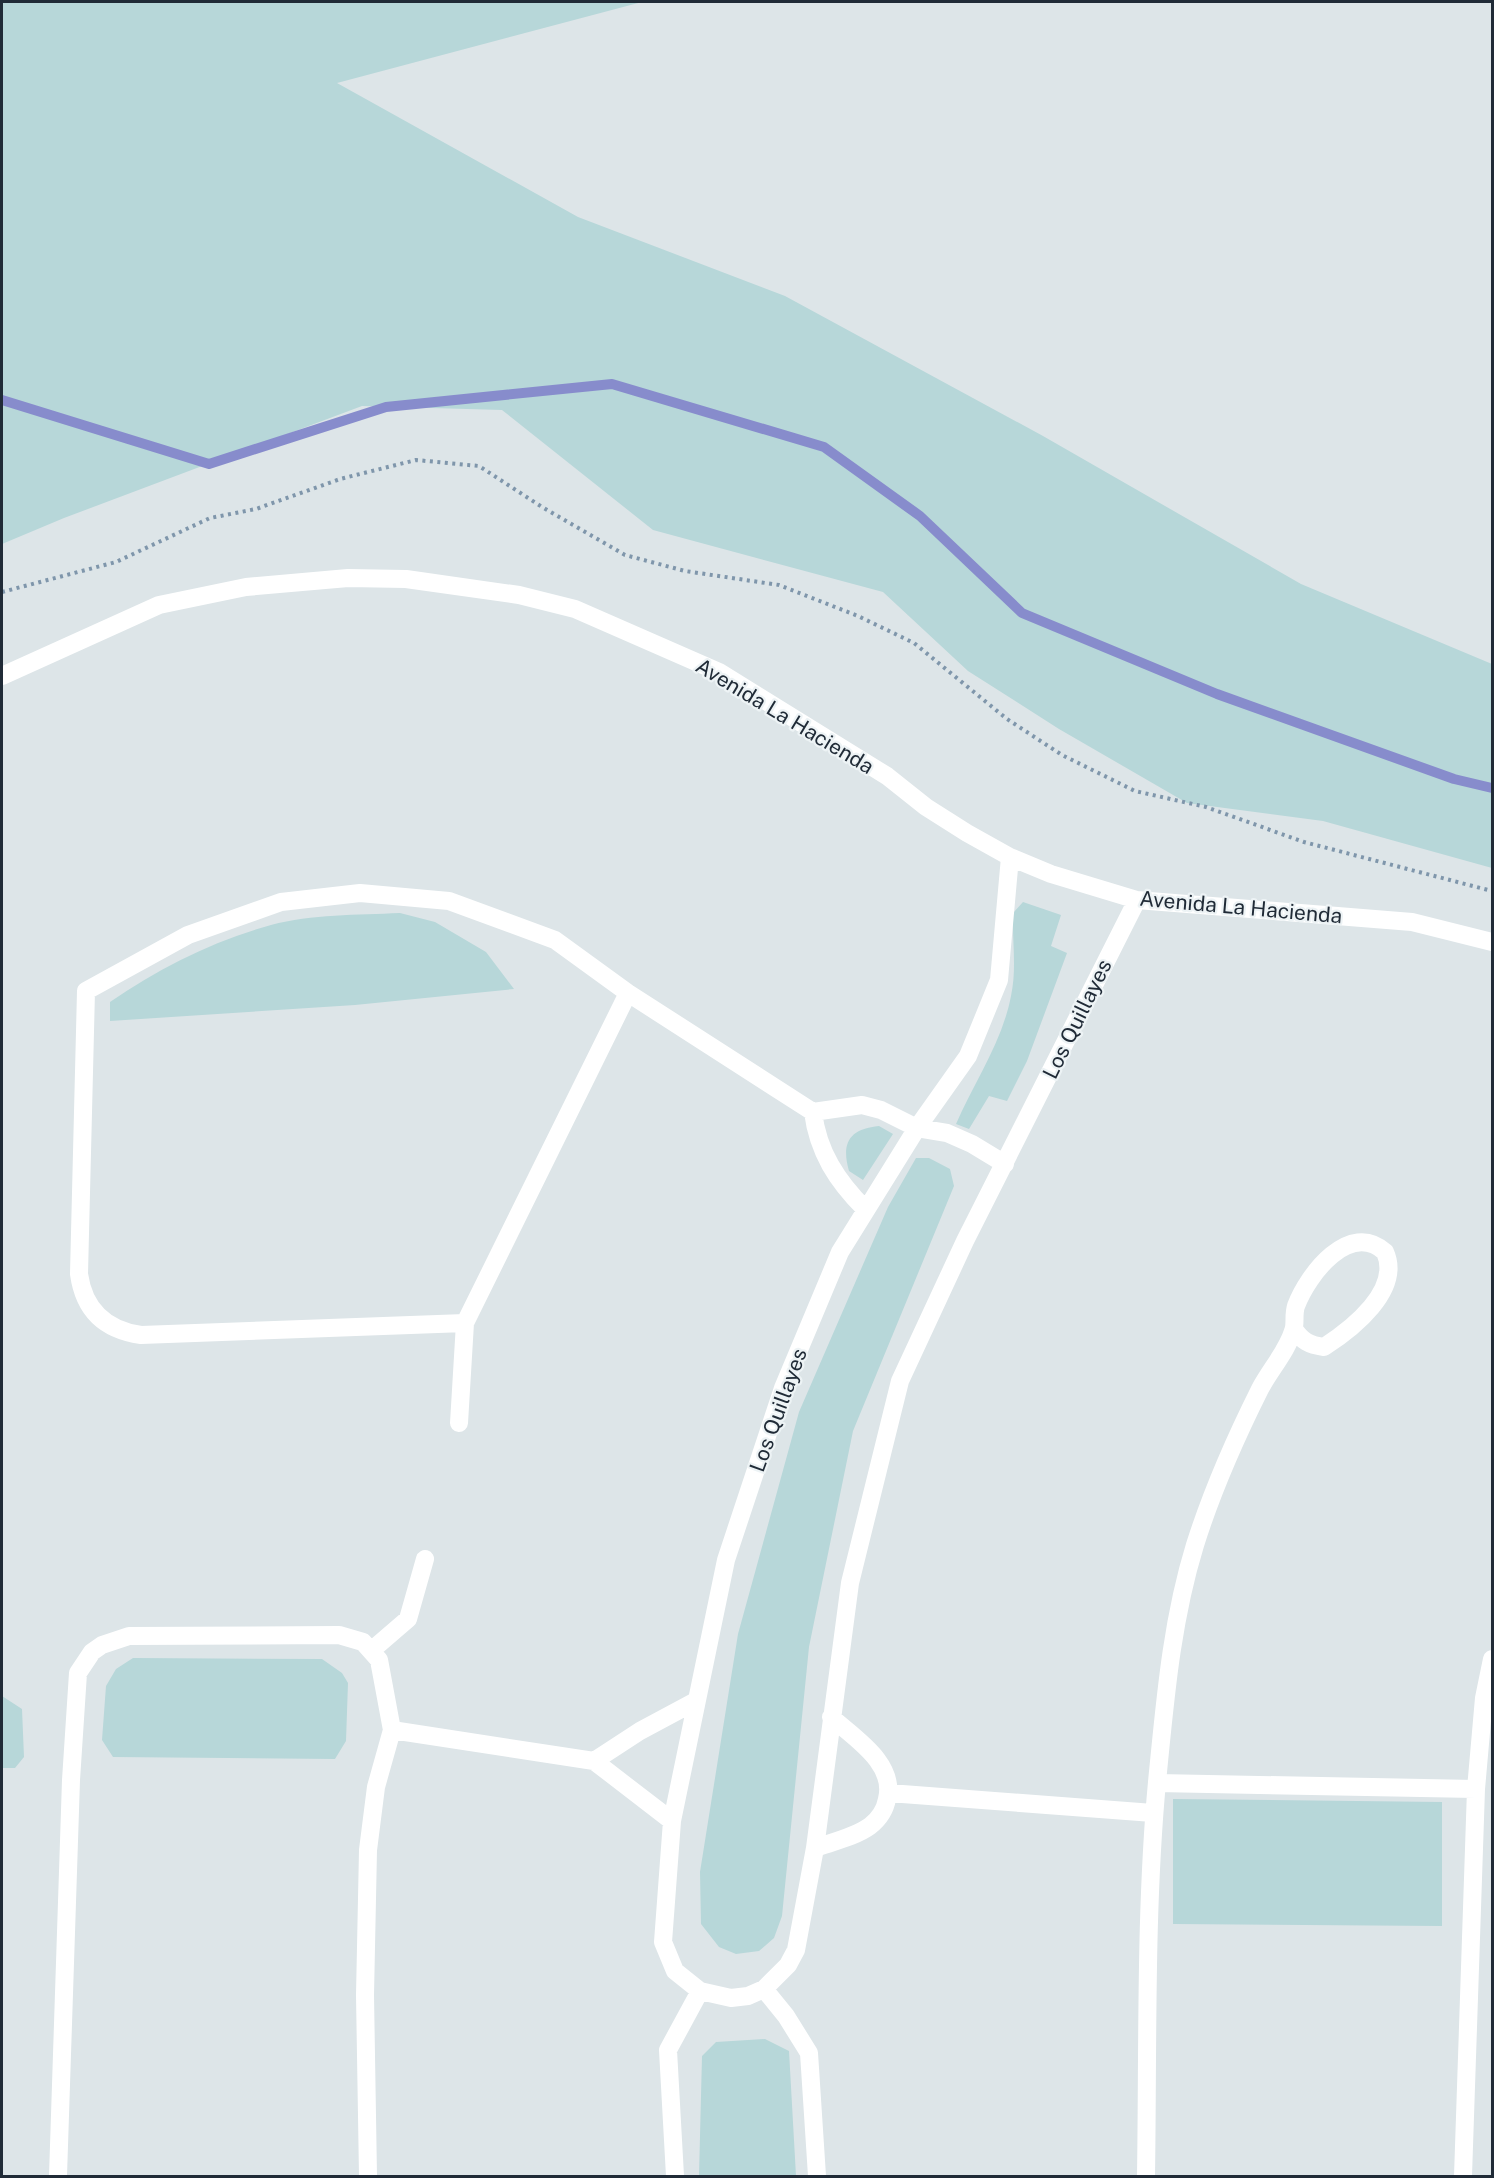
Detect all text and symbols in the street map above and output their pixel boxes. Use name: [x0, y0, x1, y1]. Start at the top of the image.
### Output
street label: Avenida La Hacienda: [691, 653, 879, 779]
street label: Avenida La Hacienda: [1139, 886, 1343, 928]
street label: Los Quillayes: [1037, 955, 1117, 1083]
street label: Los Quillayes: [744, 1345, 812, 1475]

